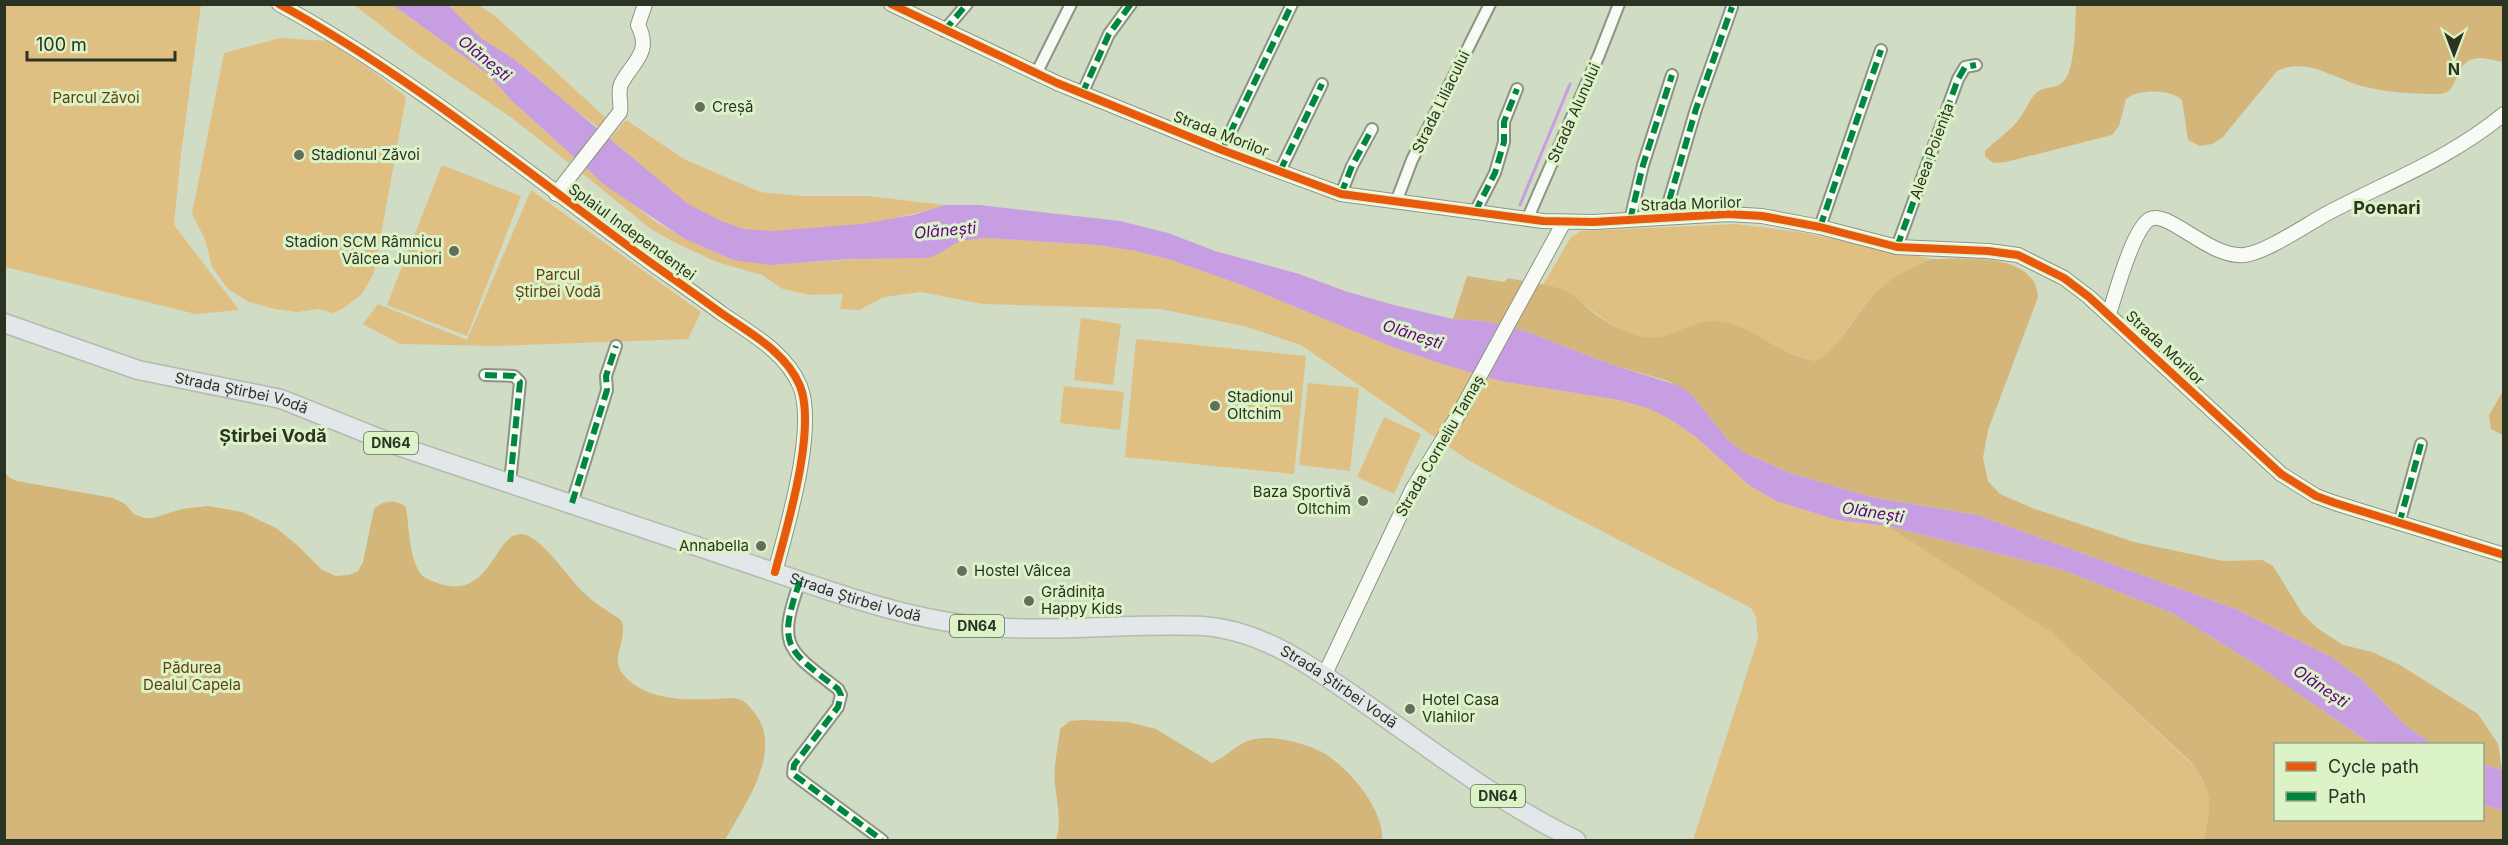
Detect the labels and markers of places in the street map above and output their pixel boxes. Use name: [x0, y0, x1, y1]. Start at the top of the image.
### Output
place label: Creșă: [712, 97, 753, 116]
marker: Creșă: [693, 100, 707, 114]
place label: Stadionul Zăvoi: [311, 145, 420, 164]
marker: Stadionul Zăvoi: [292, 148, 306, 162]
place label: Stadion SCM Râmnicu Vâlcea Juniori: [285, 232, 442, 268]
marker: Stadion SCM Râmnicu Vâlcea Juniori: [447, 244, 461, 258]
place label: Stadionul Oltchim: [1227, 387, 1293, 423]
marker: Stadionul Oltchim: [1208, 399, 1222, 413]
place label: Baza Sportivă Oltchim: [1253, 482, 1351, 518]
marker: Baza Sportivă Oltchim: [1356, 494, 1370, 508]
place label: Annabella: [679, 536, 749, 555]
marker: Annabella: [754, 539, 768, 553]
place label: Hostel Vâlcea: [974, 561, 1071, 580]
marker: Hostel Vâlcea: [955, 564, 969, 578]
place label: Grădinița Happy Kids: [1041, 582, 1122, 618]
marker: Grădinița Happy Kids: [1022, 594, 1036, 608]
place label: Hotel Casa Vlahilor: [1422, 690, 1499, 726]
marker: Hotel Casa Vlahilor: [1403, 702, 1417, 716]

